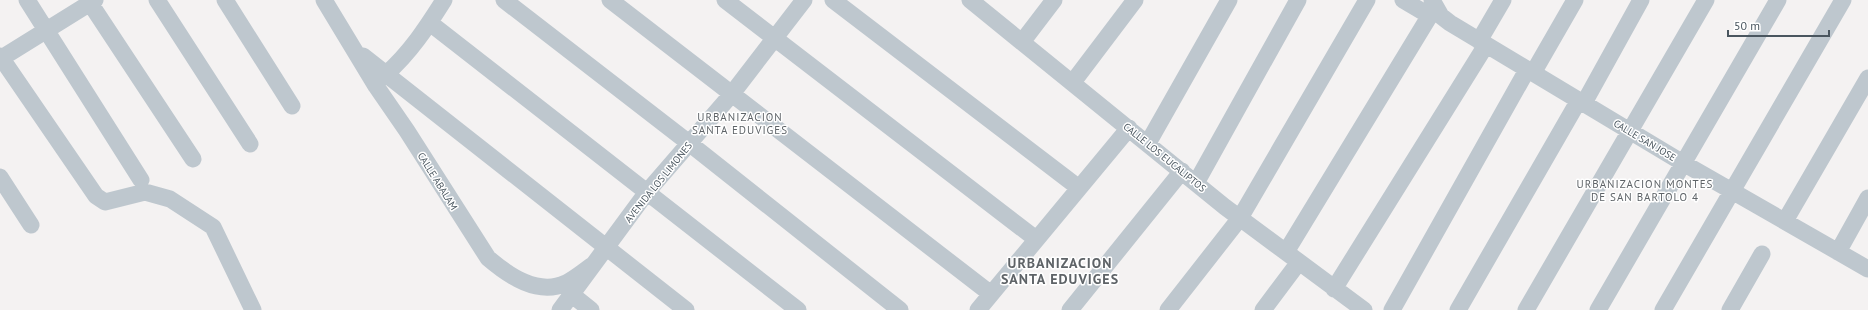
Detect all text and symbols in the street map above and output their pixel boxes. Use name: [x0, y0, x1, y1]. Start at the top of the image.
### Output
scale bar: [1728, 12, 1829, 38]
text: 50 m: [1734, 18, 1760, 33]
district label: URBANIZACION SANTA EDUVIGES: [692, 110, 788, 137]
street label: CALLE SAN JOSE: [1611, 117, 1678, 164]
street label: CALLE LOS EUCALIPTOS: [1121, 120, 1209, 195]
street label: AVENIDA LOS LIMONES: [622, 139, 695, 225]
street label: CALLE ABALAM: [415, 150, 461, 213]
district label: URBANIZACION MONTES DE SAN BARTOLO 4: [1577, 177, 1713, 204]
district label: URBANIZACION SANTA EDUVIGES: [1001, 254, 1119, 288]

